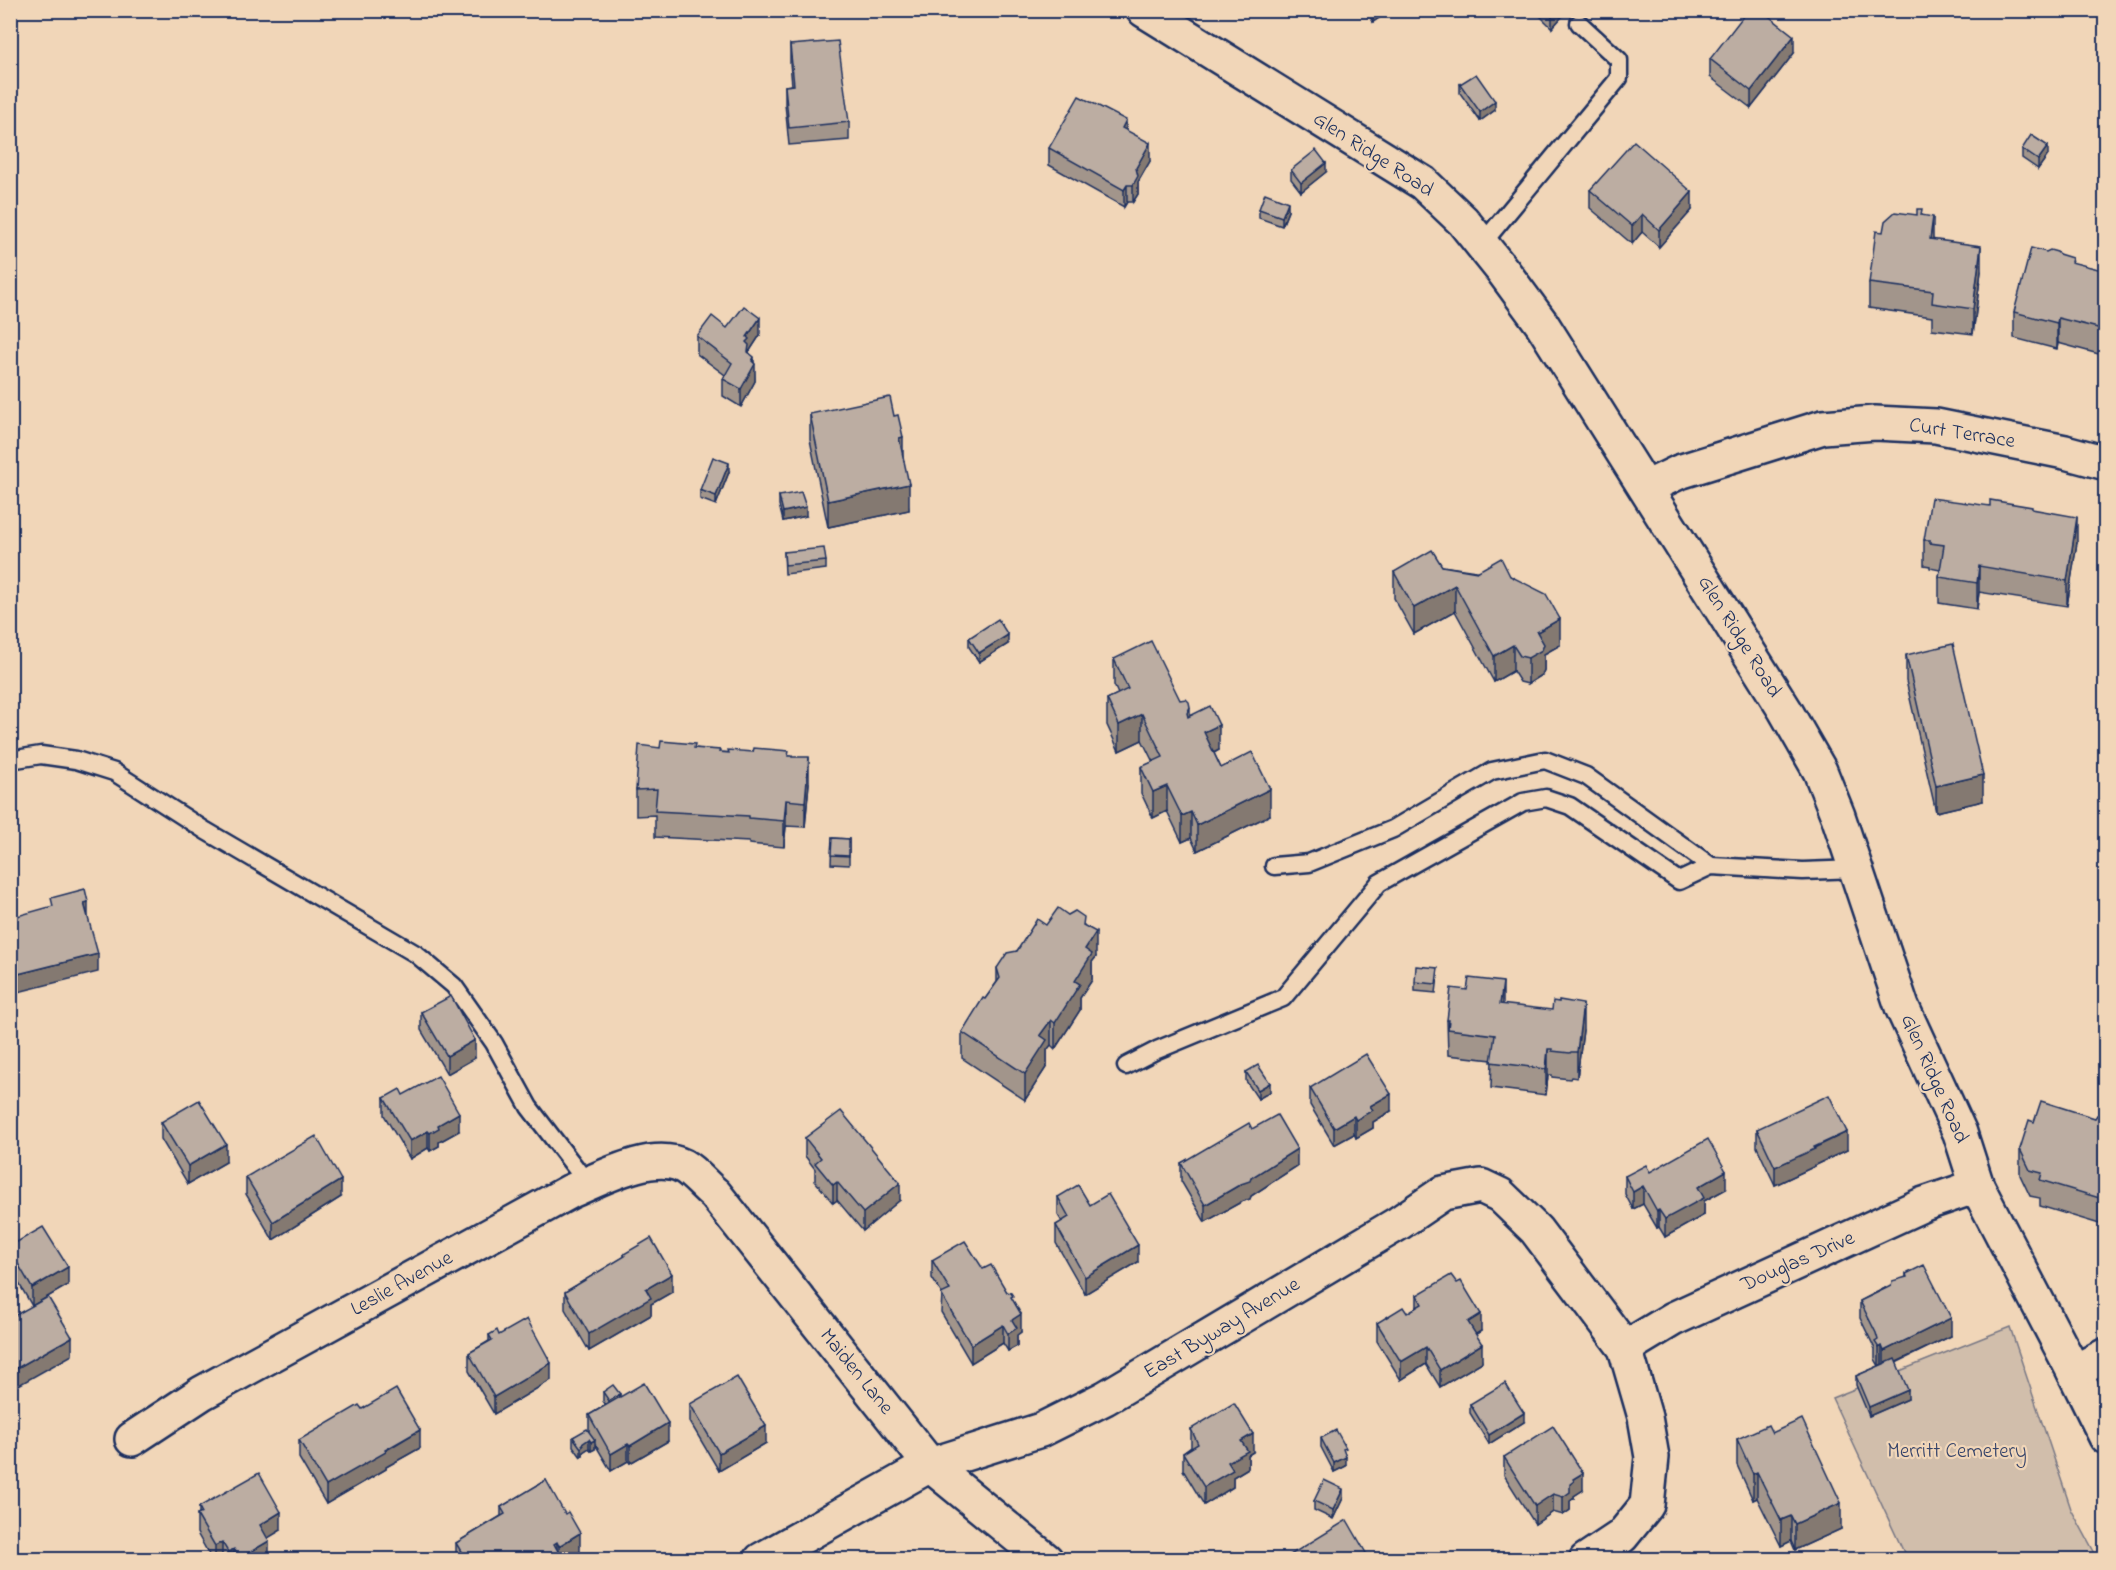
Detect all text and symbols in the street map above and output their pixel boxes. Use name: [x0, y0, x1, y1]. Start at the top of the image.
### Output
street label: Glen Ridge Road: [1306, 105, 1439, 207]
street label: Curt Terrace: [1907, 411, 2018, 457]
street label: Glen Ridge Road: [1688, 570, 1789, 705]
street label: Glen Ridge Road: [1890, 1010, 1976, 1149]
street label: Douglas Drive: [1735, 1223, 1861, 1303]
street label: Leslie Avenue: [345, 1243, 459, 1324]
street label: East Byway Avenue: [1138, 1270, 1307, 1389]
street label: Maiden Lane: [812, 1322, 901, 1422]
park label: Merritt Cemetery: [1887, 1437, 2027, 1469]

